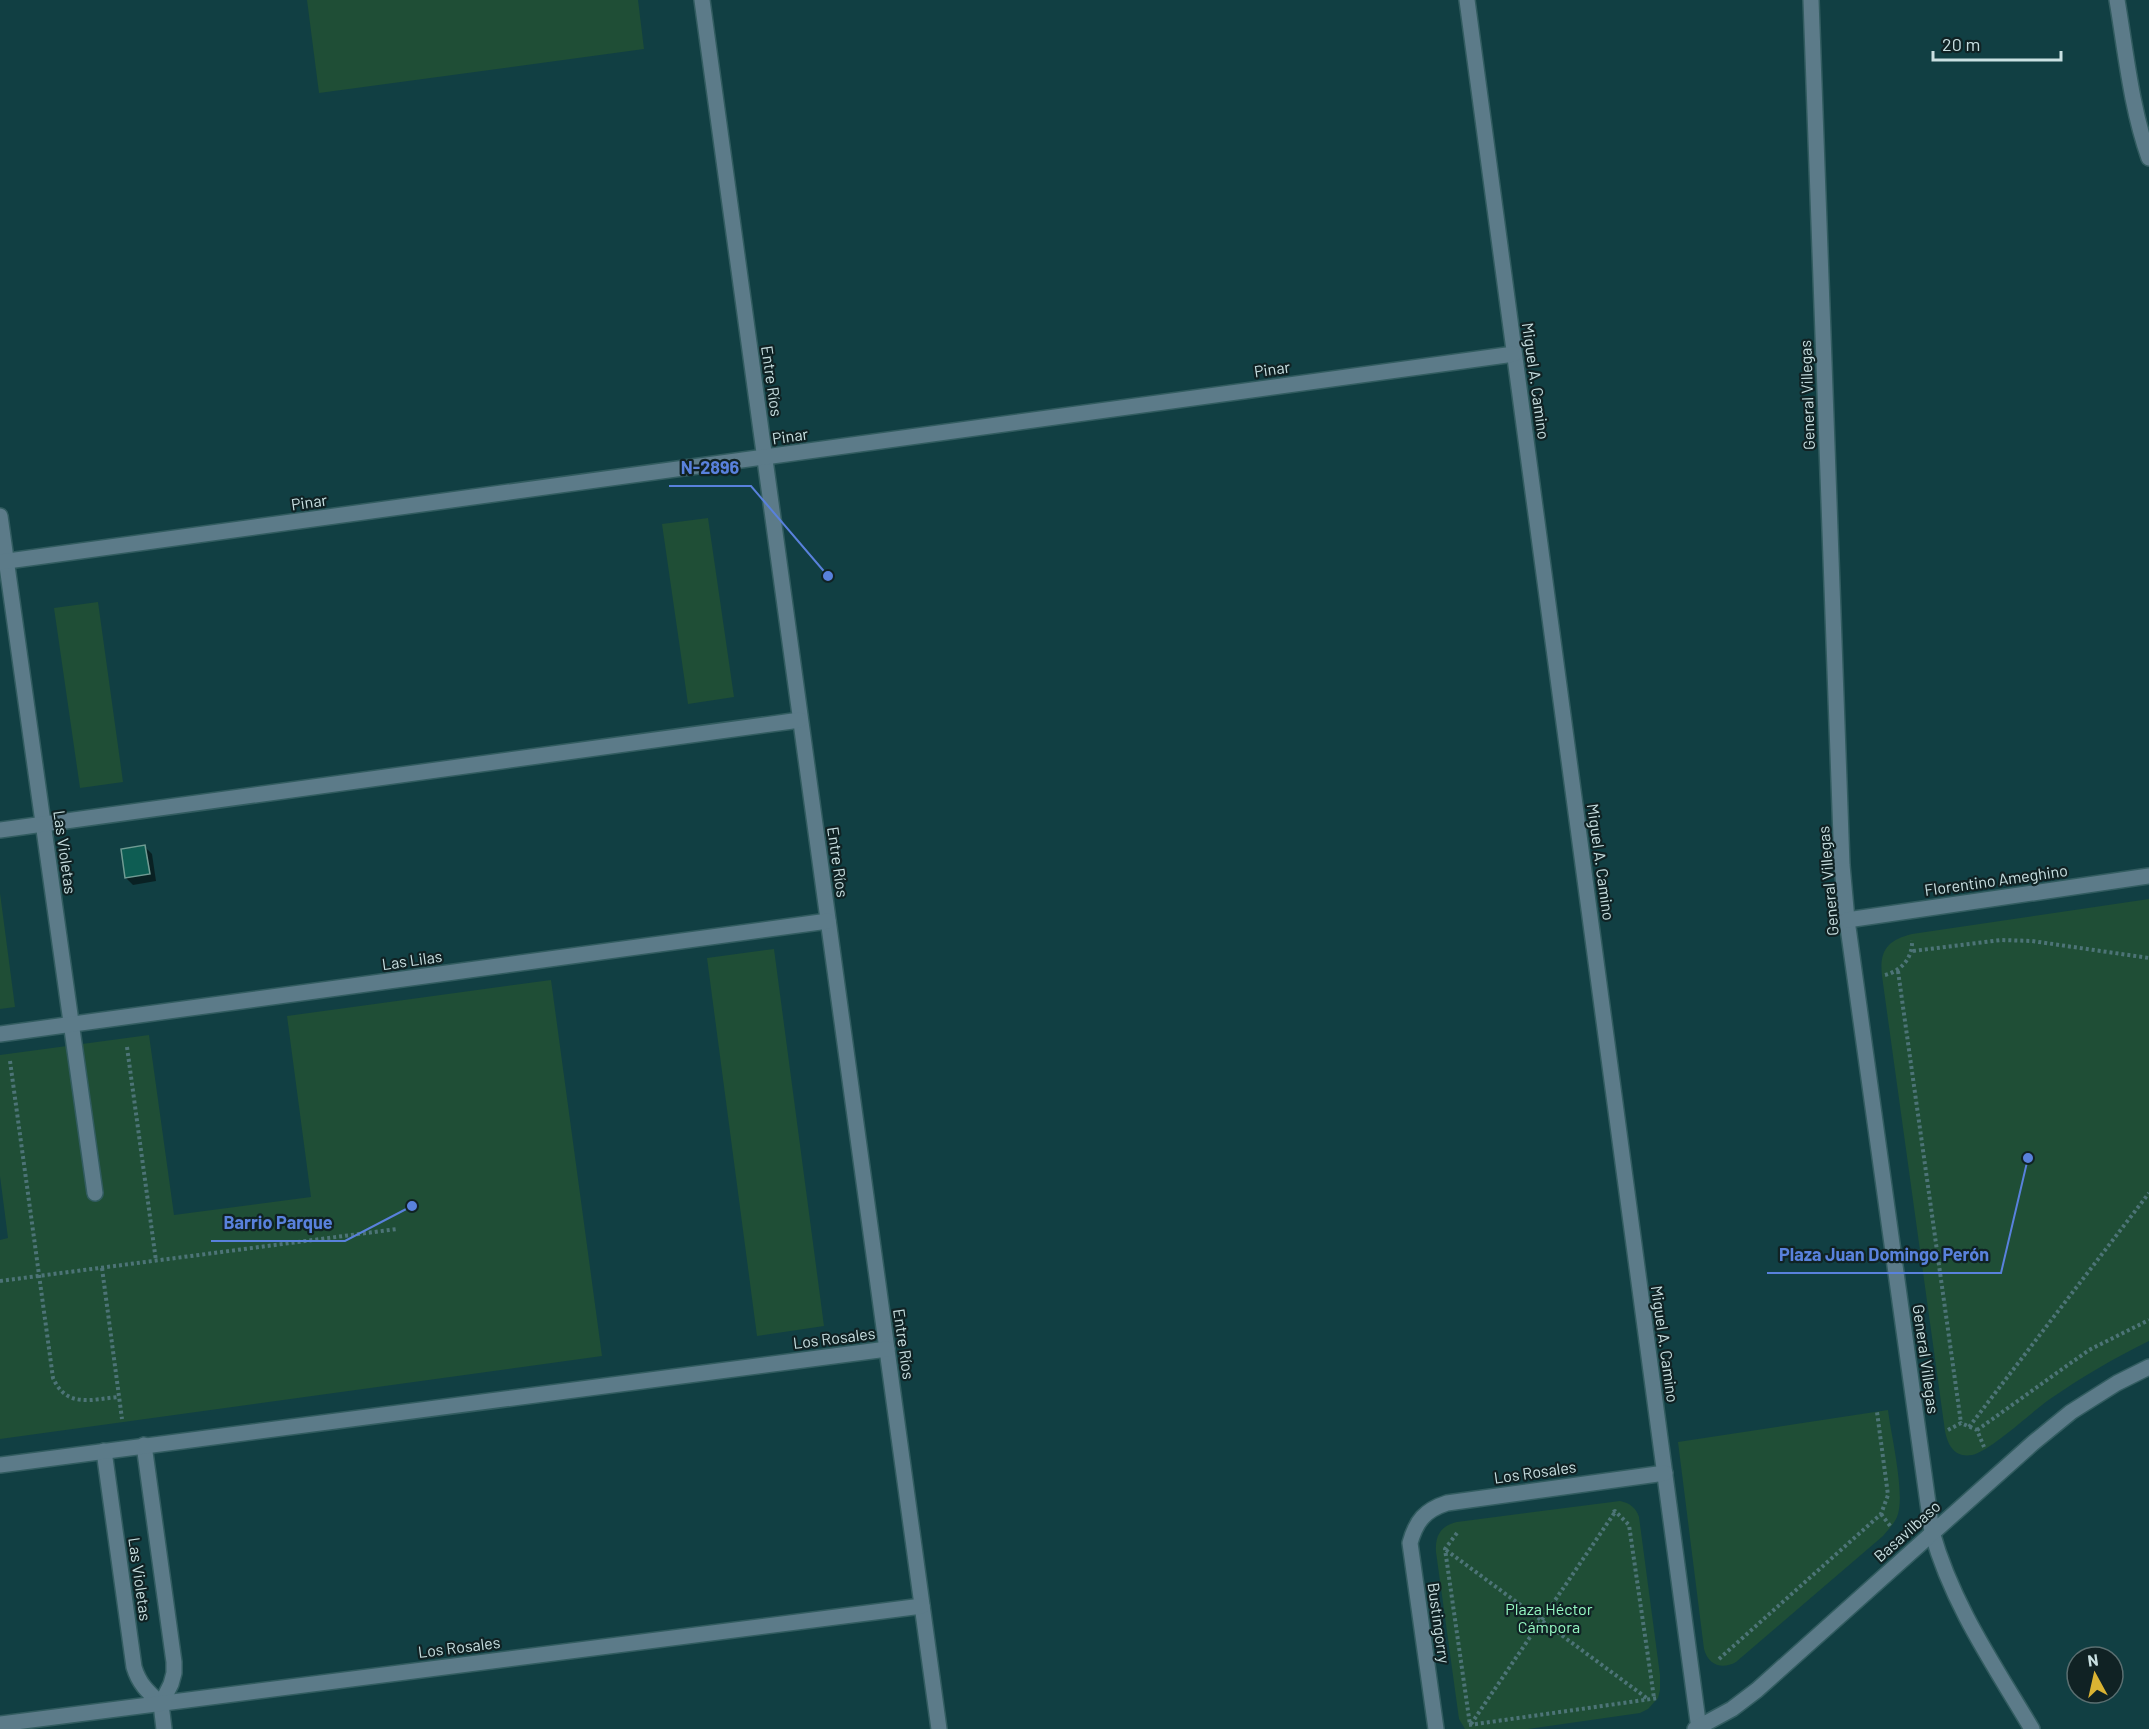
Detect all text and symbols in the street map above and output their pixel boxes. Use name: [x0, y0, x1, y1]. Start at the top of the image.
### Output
scale bar: [1933, 24, 2060, 62]
text: 20 m: [1942, 33, 1980, 55]
street label: Miguel A. Camino: [1519, 321, 1554, 441]
street label: General Villegas: [1795, 340, 1818, 450]
street label: Entre Ríos: [758, 344, 787, 418]
street label: Pinar: [1253, 357, 1291, 380]
street label: Pinar: [771, 424, 809, 447]
callout: N-2896: [669, 450, 751, 486]
text: N-2896: [681, 456, 740, 478]
street label: Pinar: [290, 490, 328, 513]
street label: Miguel A. Camino: [1584, 802, 1619, 922]
street label: Las Violetas: [50, 809, 81, 895]
street label: Entre Ríos: [824, 825, 853, 899]
street label: General Villegas: [1813, 825, 1842, 937]
street label: Florentino Ameghino: [1923, 860, 2069, 899]
street label: Las Lilas: [380, 946, 443, 973]
callout: Barrio Parque: [211, 1205, 345, 1241]
text: Barrio Parque: [223, 1211, 333, 1233]
callout: Plaza Juan Domingo Perón: [1767, 1237, 2001, 1273]
text: Plaza Juan Domingo Perón: [1779, 1243, 1989, 1265]
street label: Miguel A. Camino: [1648, 1284, 1683, 1404]
street label: General Villegas: [1909, 1303, 1944, 1415]
street label: Entre Ríos: [890, 1307, 919, 1381]
street label: Los Rosales: [792, 1323, 876, 1352]
street label: Los Rosales: [1493, 1456, 1577, 1487]
street label: Basavilbaso: [1870, 1496, 1944, 1565]
street label: Las Violetas: [125, 1536, 156, 1622]
street label: Bustingorry: [1424, 1581, 1455, 1665]
park label: Plaza Héctor Cámpora: [1505, 1599, 1593, 1636]
street label: Los Rosales: [417, 1632, 501, 1661]
north arrow: [2065, 1645, 2125, 1705]
text: N: [2086, 1650, 2099, 1670]

